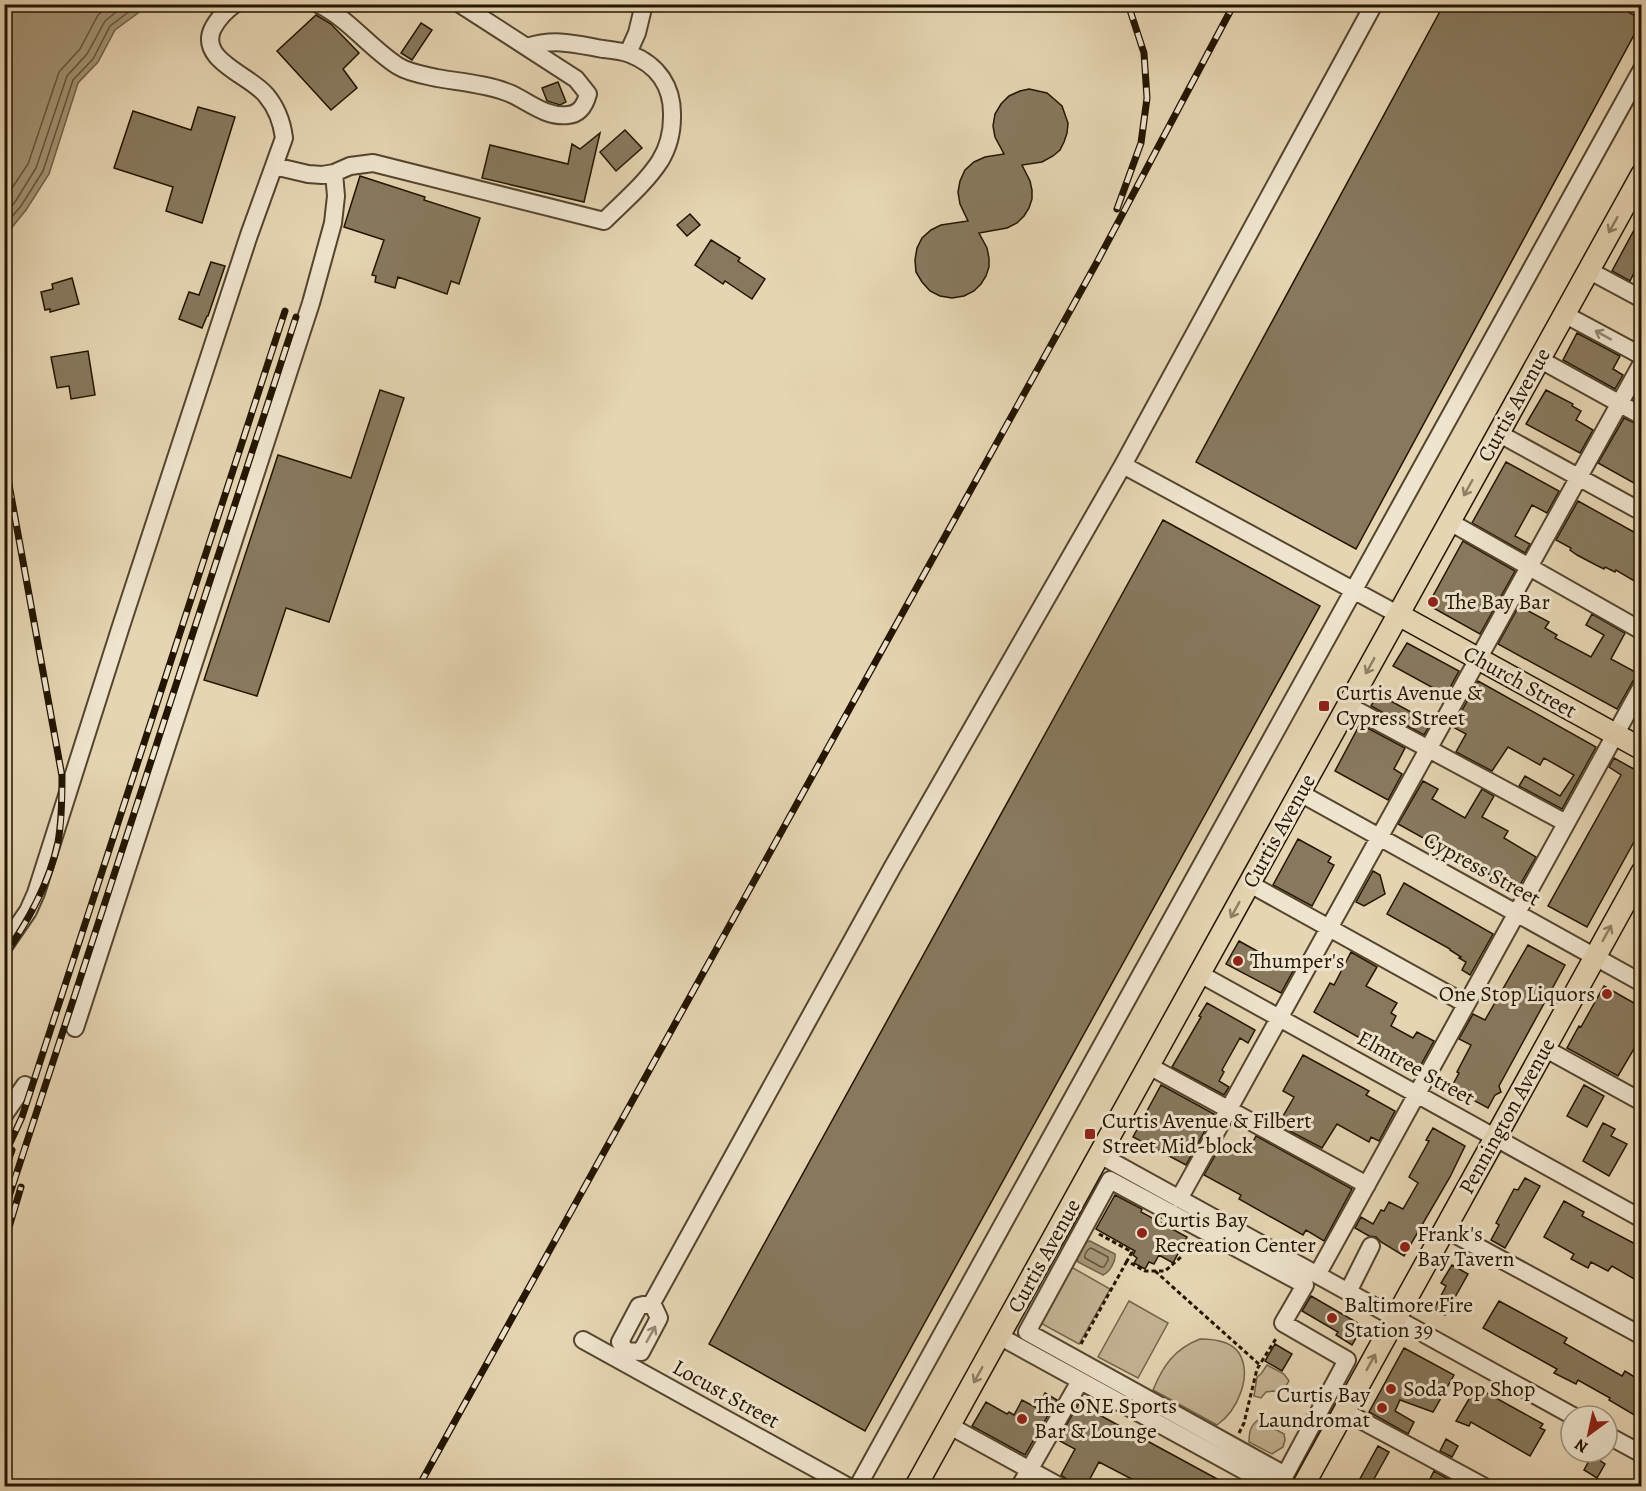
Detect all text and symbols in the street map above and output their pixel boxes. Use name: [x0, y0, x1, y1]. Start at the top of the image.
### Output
one-way arrow: [1607, 216, 1619, 233]
one-way arrow: [1595, 329, 1612, 341]
street label: Curtis Avenue: [1470, 343, 1558, 467]
one-way arrow: [1462, 479, 1474, 496]
place label: The Bay Bar: [1445, 587, 1550, 617]
marker: The Bay Bar: [1426, 595, 1440, 609]
street label: Church Street: [1458, 639, 1582, 725]
one-way arrow: [1364, 657, 1375, 675]
place label: Curtis Avenue & Cypress Street: [1336, 678, 1483, 733]
marker: Curtis Avenue & Cypress Street: [1317, 699, 1331, 713]
street label: Curtis Avenue: [1235, 769, 1323, 893]
street label: Cypress Street: [1418, 825, 1546, 913]
one-way arrow: [1229, 901, 1240, 919]
one-way arrow: [1602, 925, 1613, 943]
place label: Thumper's: [1250, 946, 1345, 976]
marker: Thumper's: [1231, 954, 1245, 968]
place label: One Stop Liquors: [1439, 979, 1595, 1009]
marker: One Stop Liquors: [1600, 987, 1614, 1001]
street label: Elmtree Street: [1352, 1023, 1480, 1113]
street label: Pennington Avenue: [1452, 1032, 1562, 1200]
place label: Curtis Avenue & Filbert Street Mid-block: [1102, 1106, 1312, 1161]
marker: Curtis Avenue & Filbert Street Mid-block: [1083, 1127, 1097, 1141]
street label: Curtis Avenue: [1000, 1194, 1088, 1318]
place label: Curtis Bay Recreation Center: [1154, 1205, 1316, 1260]
place label: Frank's Bay Tavern: [1417, 1219, 1515, 1274]
marker: Curtis Bay Recreation Center: [1135, 1226, 1149, 1240]
marker: Frank's Bay Tavern: [1398, 1240, 1412, 1254]
place label: Baltimore Fire Station 39: [1344, 1290, 1473, 1345]
marker: Baltimore Fire Station 39: [1325, 1311, 1339, 1325]
one-way arrow: [645, 1326, 657, 1343]
street label: Locust Street: [667, 1352, 785, 1436]
one-way arrow: [1366, 1353, 1377, 1371]
one-way arrow: [972, 1366, 984, 1383]
place label: Soda Pop Shop: [1403, 1374, 1535, 1404]
place label: Curtis Bay Laundromat: [1258, 1380, 1370, 1435]
marker: Soda Pop Shop: [1384, 1382, 1398, 1396]
place label: The ONE Sports Bar & Lounge: [1034, 1391, 1177, 1446]
marker: Curtis Bay Laundromat: [1375, 1401, 1389, 1415]
north arrow: [1559, 1404, 1619, 1464]
marker: The ONE Sports Bar & Lounge: [1015, 1412, 1029, 1426]
text: N: [1570, 1433, 1592, 1458]

